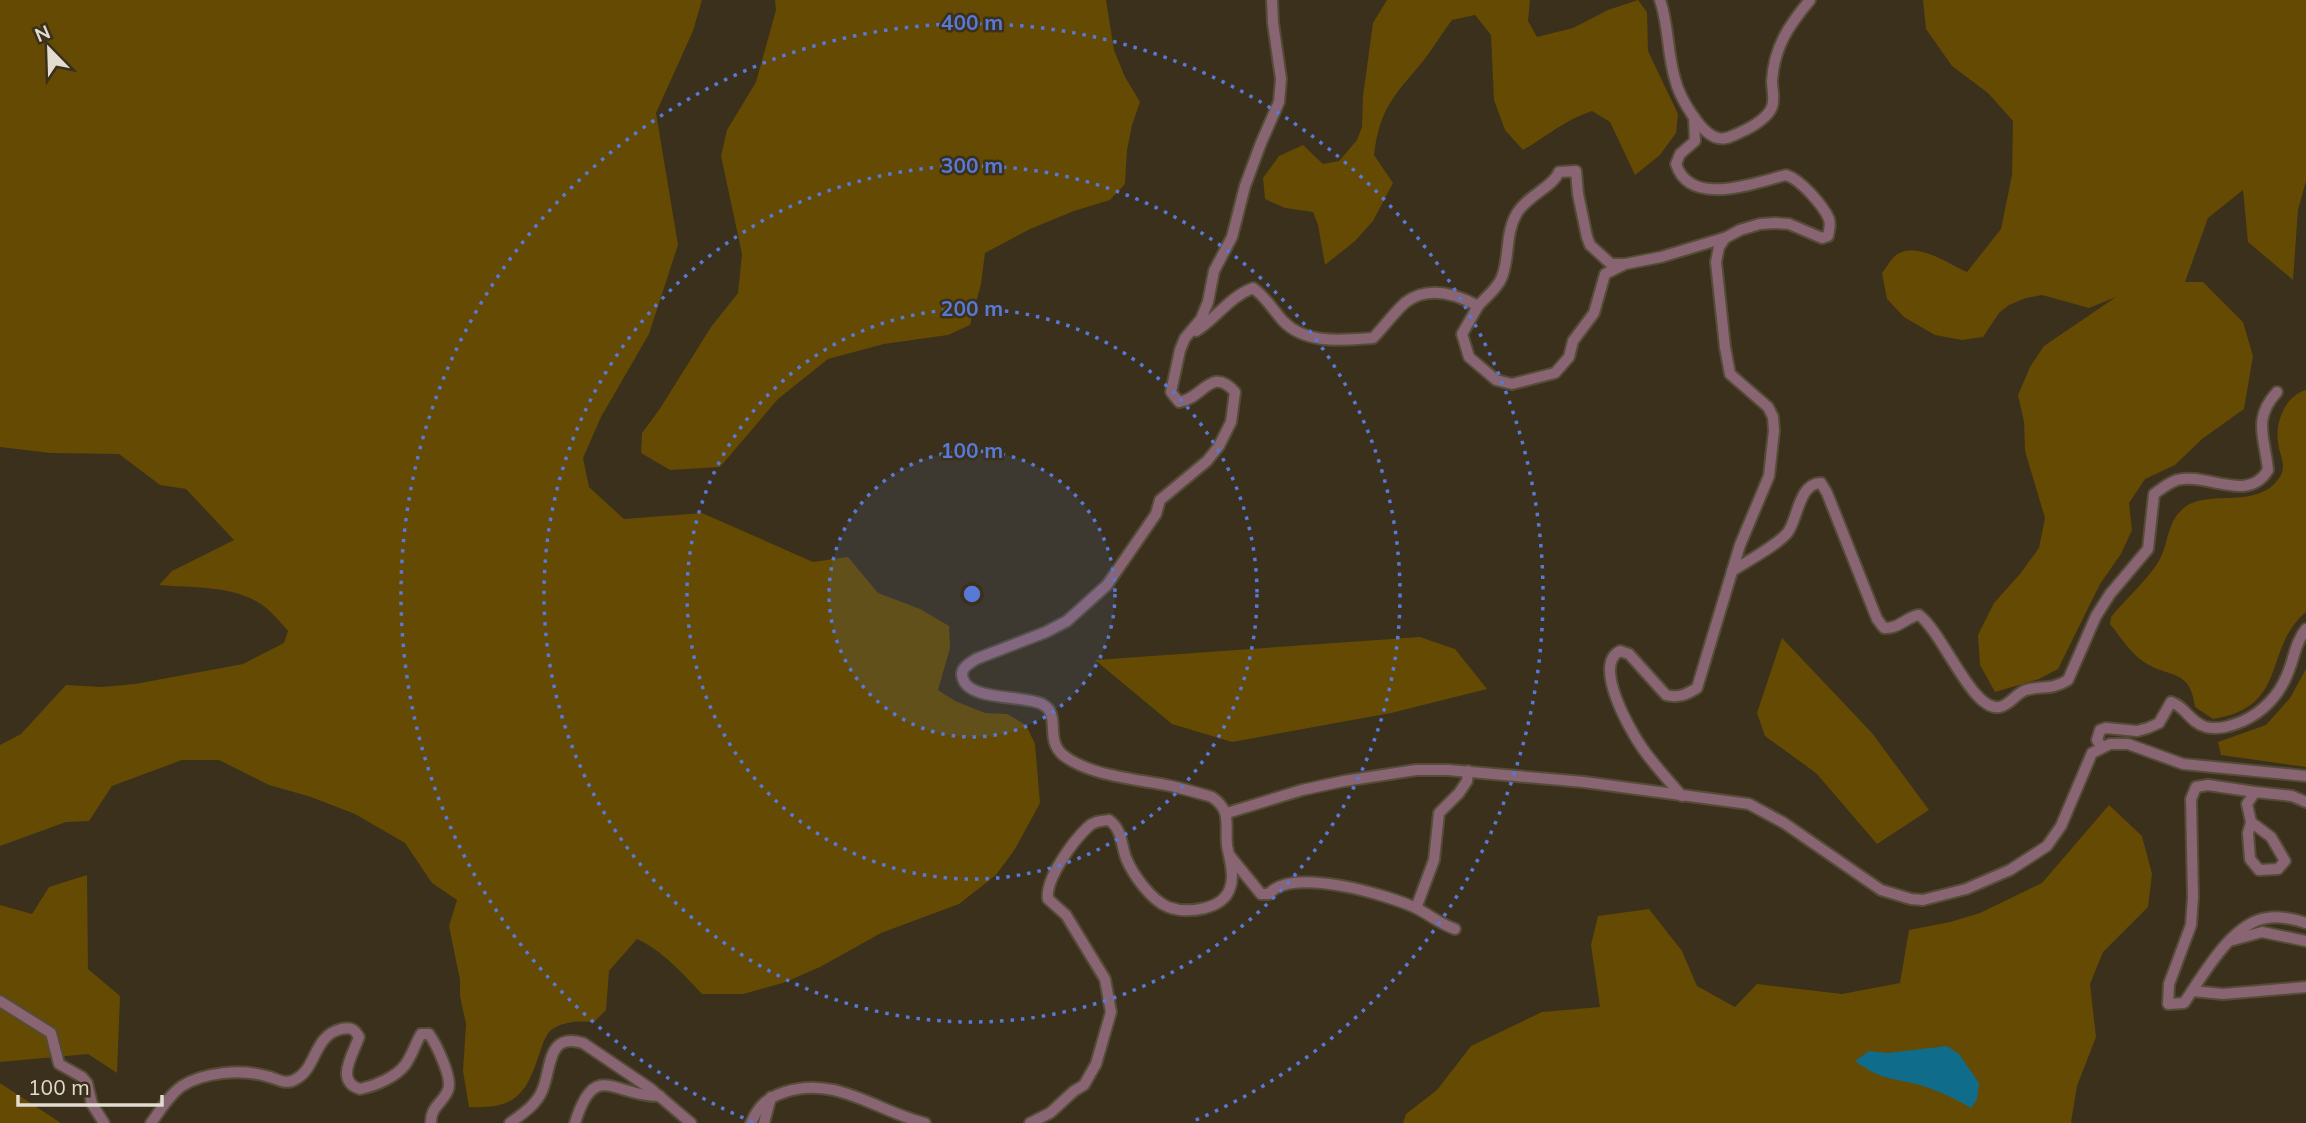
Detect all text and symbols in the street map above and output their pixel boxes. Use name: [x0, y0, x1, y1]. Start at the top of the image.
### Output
text: 400 m: [941, 9, 1003, 35]
north arrow: [14, 14, 84, 84]
text: N: [31, 20, 54, 47]
text: 300 m: [941, 152, 1003, 178]
text: 200 m: [941, 295, 1003, 321]
text: 100 m: [941, 437, 1003, 463]
centre of rings: [960, 582, 984, 606]
scale bar: [18, 1064, 161, 1108]
text: 100 m: [28, 1074, 90, 1100]

